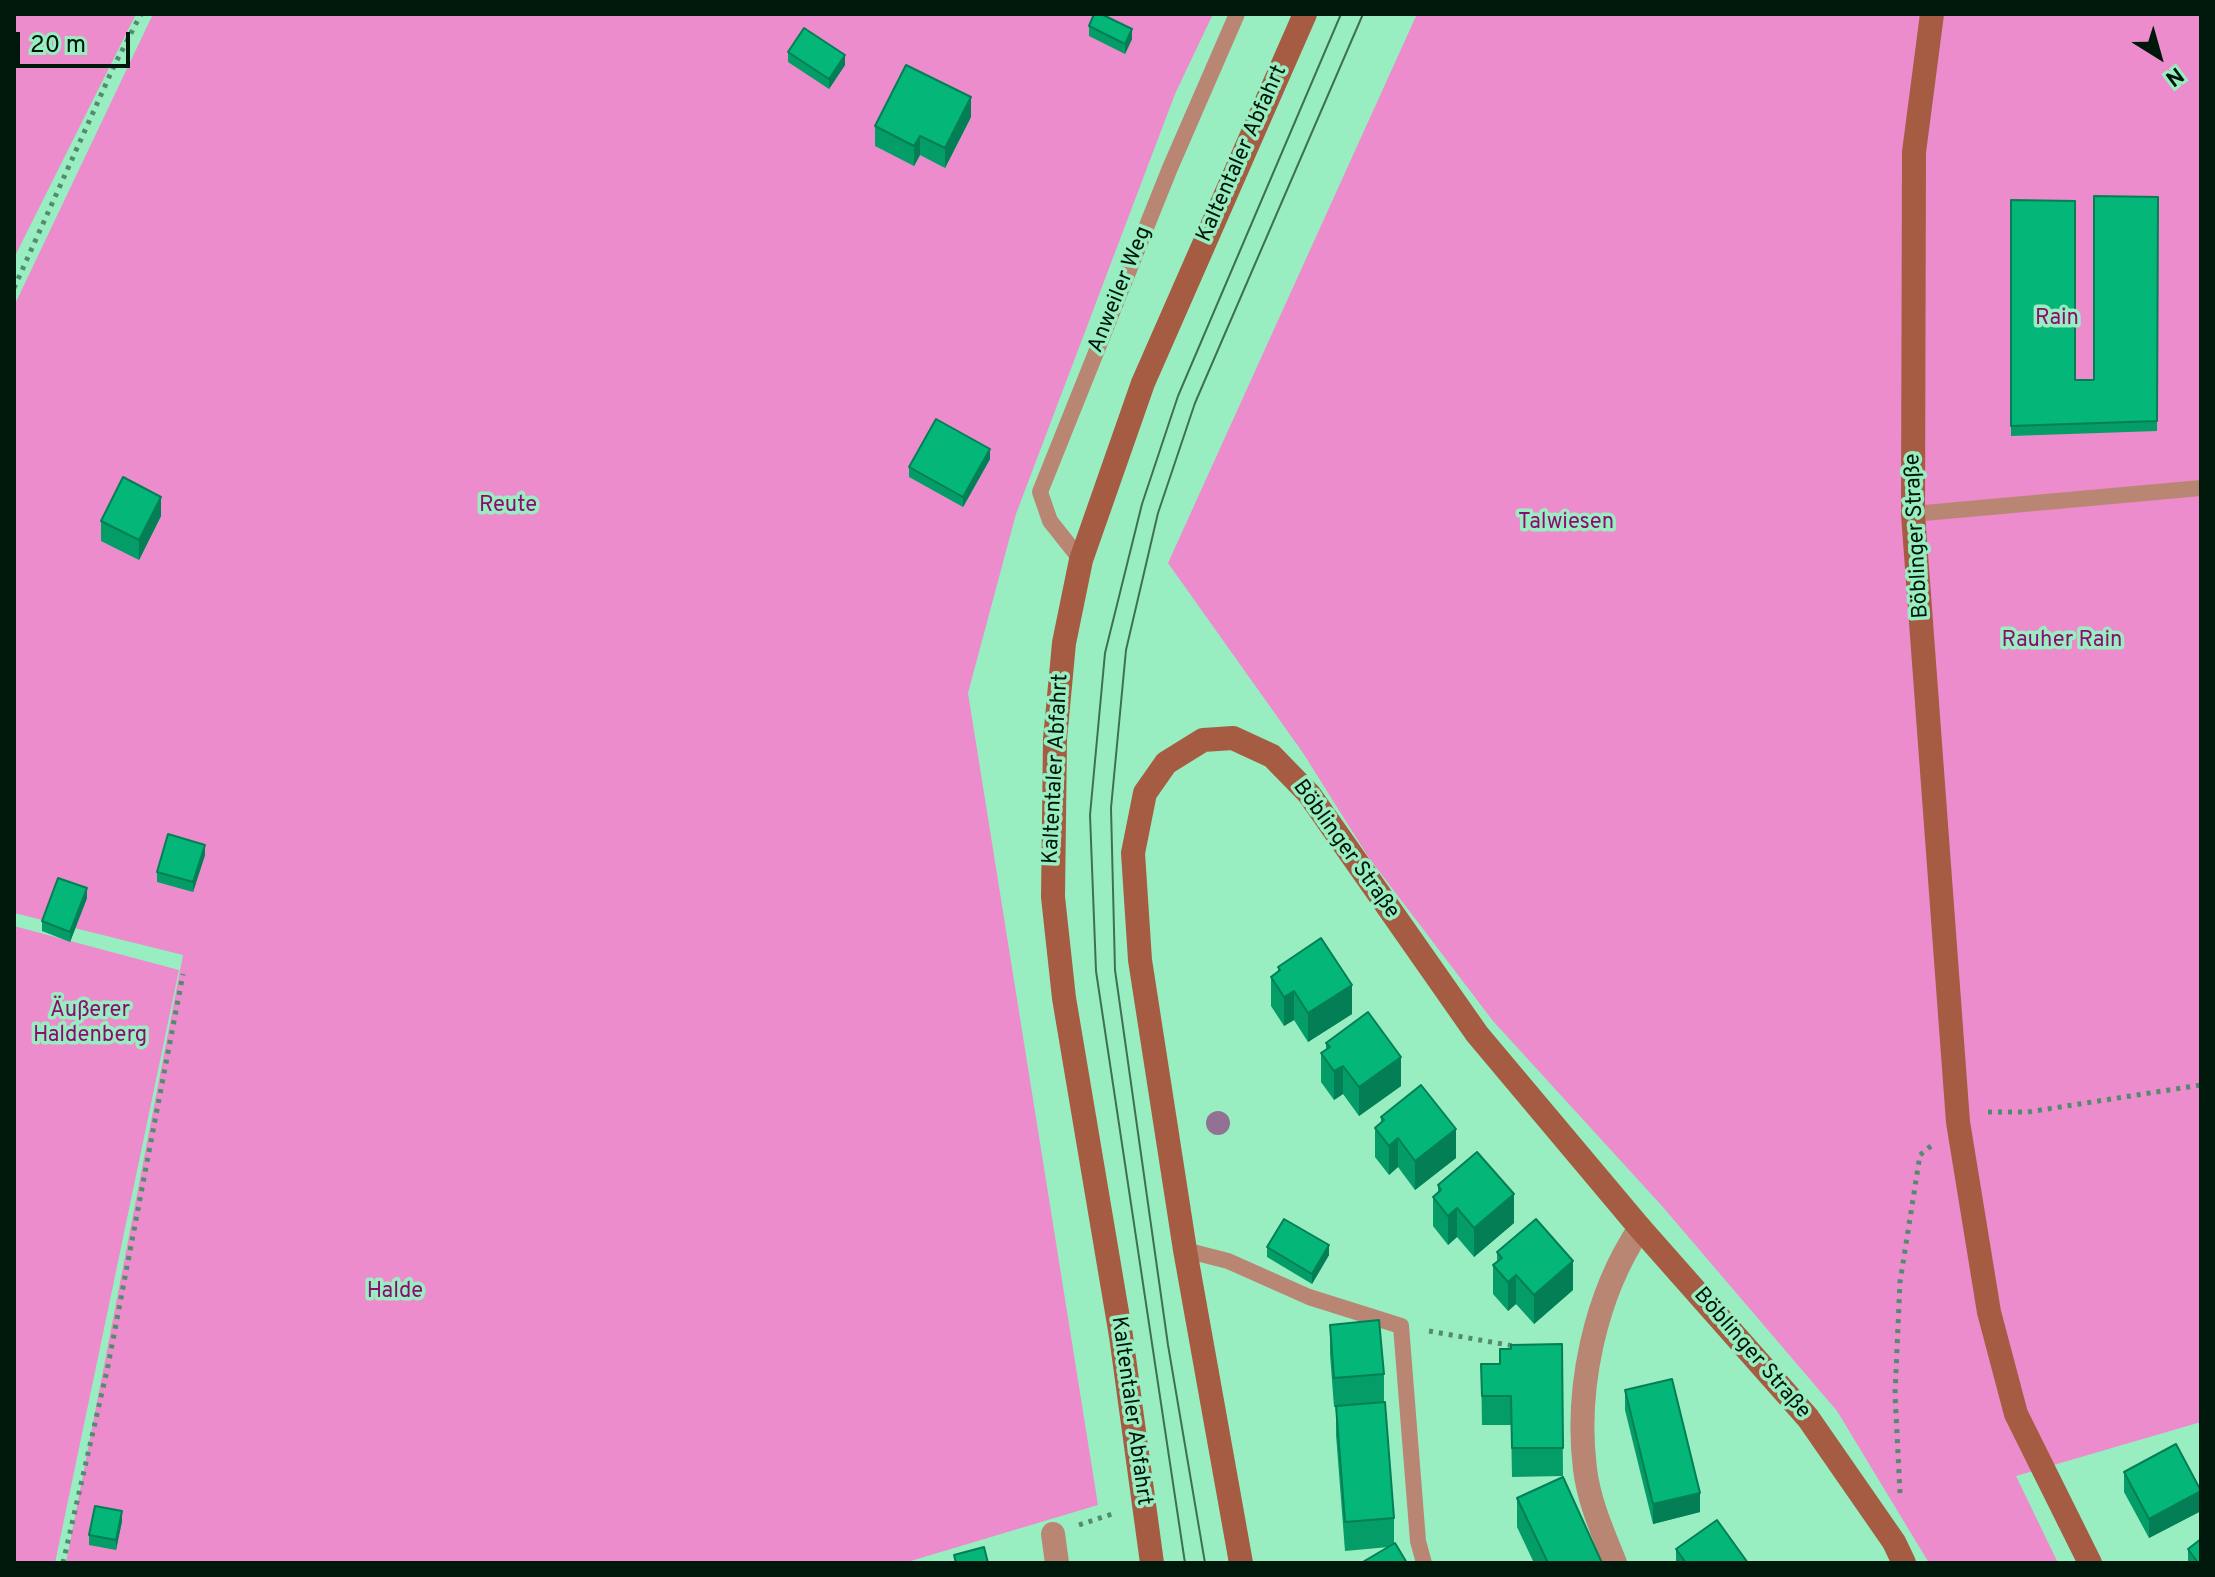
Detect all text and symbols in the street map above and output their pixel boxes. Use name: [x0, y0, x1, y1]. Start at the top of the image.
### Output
scale bar: [20, 16, 134, 66]
north arrow: [2119, 16, 2199, 96]
text: 20 m: [30, 31, 86, 61]
text: N: [2159, 60, 2188, 91]
street label: Kaltentaler Abfahrt: [1192, 61, 1294, 247]
street label: Anweiler Weg: [1084, 223, 1158, 357]
park label: Rain: [2035, 307, 2079, 333]
street label: Böblinger Straße: [1900, 453, 1936, 619]
park label: Reute: [479, 494, 537, 520]
park label: Talwiesen: [1518, 511, 1614, 537]
park label: Rauher Rain: [2002, 629, 2122, 655]
street label: Kaltentaler Abfahrt: [1039, 673, 1075, 865]
street label: Böblinger Straße: [1286, 775, 1404, 925]
park label: Äußerer Haldenberg: [33, 999, 147, 1050]
park label: Halde: [367, 1280, 423, 1306]
street label: Böblinger Straße: [1687, 1283, 1815, 1425]
street label: Kaltentaler Abfahrt: [1104, 1315, 1156, 1507]

